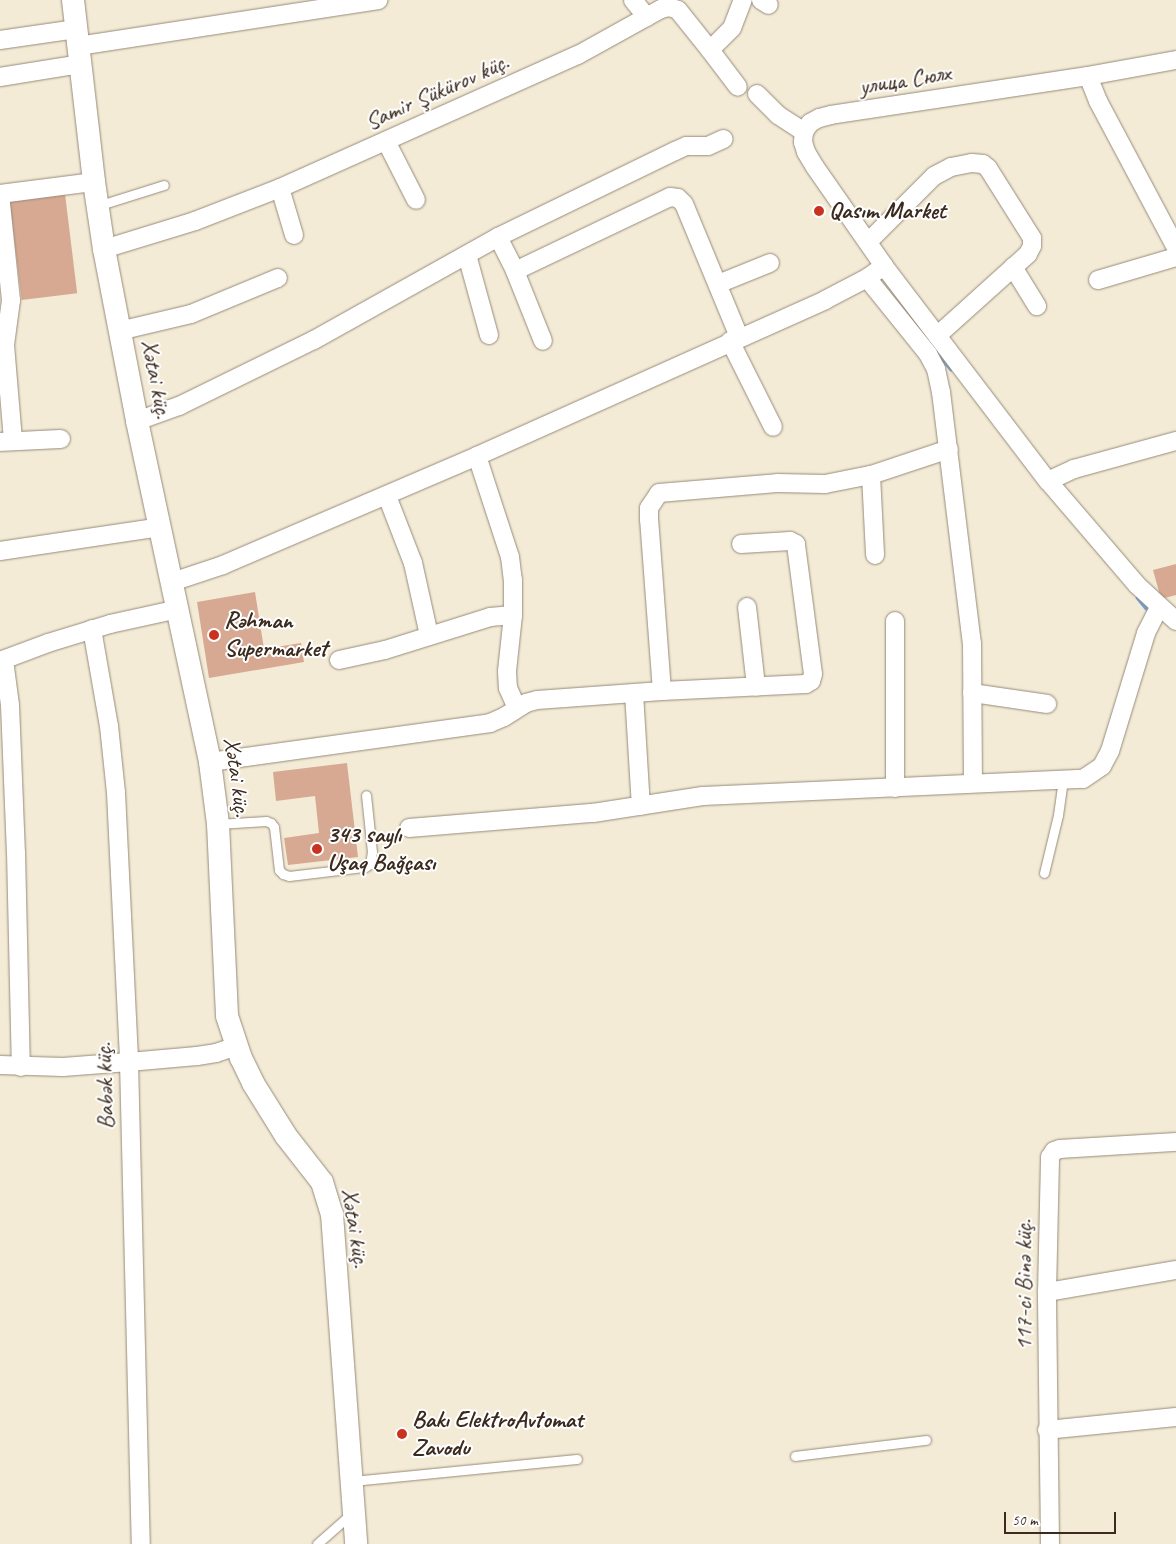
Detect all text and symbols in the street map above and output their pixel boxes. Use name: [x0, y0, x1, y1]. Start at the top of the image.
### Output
street label: Samir Şükürov küç.: [361, 47, 513, 137]
street label: улица Сюлх: [857, 59, 953, 101]
place label: Qasım Market: [829, 197, 946, 225]
marker: Qasım Market: [813, 205, 825, 217]
street label: Xətai küç.: [134, 337, 178, 421]
place label: Rəhman Supermarket: [224, 607, 327, 663]
marker: Rəhman Supermarket: [208, 629, 220, 641]
street label: Xətai küç.: [217, 735, 257, 819]
place label: 343 saylı Uşaq Bağçası: [327, 821, 436, 877]
marker: 343 saylı Uşaq Bağçası: [311, 843, 323, 855]
street label: Babək küç.: [89, 1042, 121, 1130]
street label: Xətai küç.: [335, 1186, 375, 1270]
street label: 117-ci Binə küç.: [1010, 1219, 1038, 1351]
place label: Bakı ElektroAvtomat Zavodu: [412, 1406, 583, 1462]
marker: Bakı ElektroAvtomat Zavodu: [396, 1428, 408, 1440]
scale bar: [1006, 1502, 1118, 1534]
text: 50 m: [1012, 1511, 1038, 1530]

